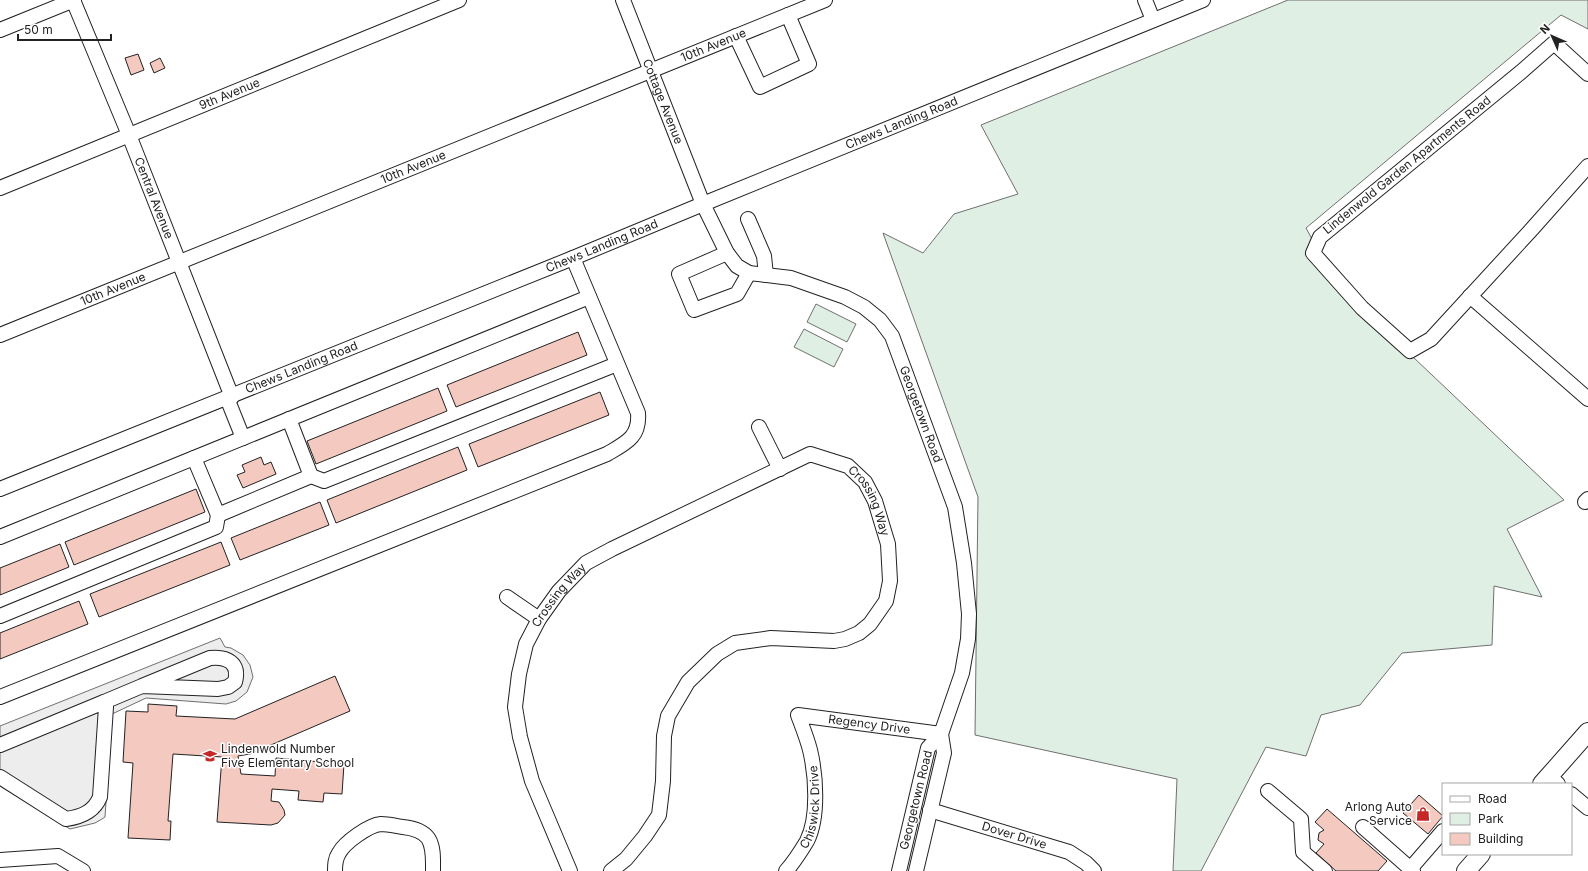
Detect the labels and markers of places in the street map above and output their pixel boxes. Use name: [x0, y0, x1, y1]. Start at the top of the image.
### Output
place label: Lindenwold Number Five Elementary School: [221, 741, 354, 770]
school or university icon: Lindenwold Number Five Elementary School: [202, 748, 218, 764]
place label: Arlong Auto Service: [1345, 799, 1412, 828]
shop icon: Arlong Auto Service: [1415, 806, 1431, 822]

